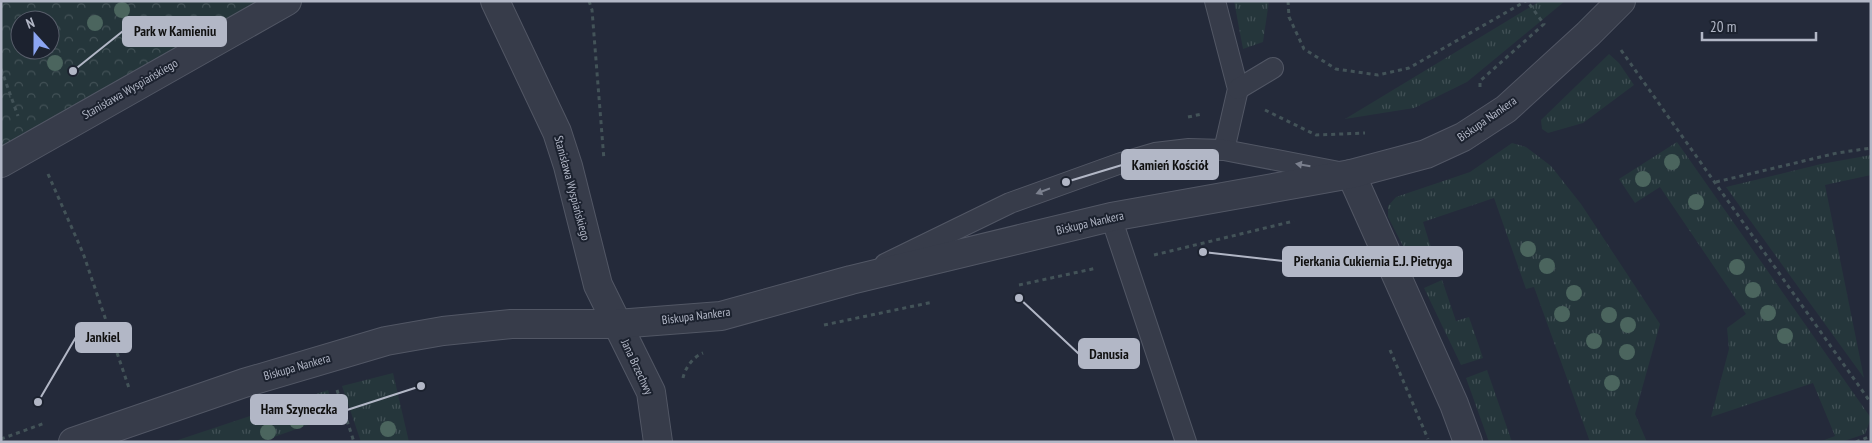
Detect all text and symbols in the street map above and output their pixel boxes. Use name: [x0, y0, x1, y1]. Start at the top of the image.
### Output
north arrow: [10, 10, 60, 60]
scale bar: [1702, 10, 1816, 42]
text: N: [24, 13, 37, 33]
callout: Park w Kamieniu: [123, 17, 226, 46]
text: 20 m: [1710, 17, 1736, 36]
text: Park w Kamieniu: [134, 22, 216, 40]
street label: Stanisława Wyspiańskiego: [79, 55, 180, 122]
street label: Biskupa Nankera: [1454, 93, 1519, 144]
street label: Stanisława Wyspiańskiego: [551, 134, 594, 242]
callout: Kamień Kościół: [1122, 150, 1218, 179]
text: Kamień Kościół: [1132, 156, 1208, 174]
one-way arrow: [1295, 160, 1311, 168]
one-way arrow: [1036, 187, 1050, 195]
street label: Biskupa Nankera: [1055, 207, 1125, 238]
callout: Pierkania Cukiernia E.J. Pietryga: [1283, 247, 1462, 276]
text: Pierkania Cukiernia E.J. Pietryga: [1294, 252, 1453, 270]
street label: Biskupa Nankera: [661, 304, 731, 327]
callout: Jankiel: [76, 323, 131, 352]
text: Jankiel: [85, 328, 121, 346]
street label: Jana Brzechwy: [618, 336, 657, 397]
callout: Danusia: [1079, 339, 1139, 368]
text: Danusia: [1089, 345, 1129, 363]
street label: Biskupa Nankera: [262, 350, 332, 383]
callout: Ham Szyneczka: [251, 395, 347, 424]
text: Ham Szyneczka: [261, 400, 337, 418]

